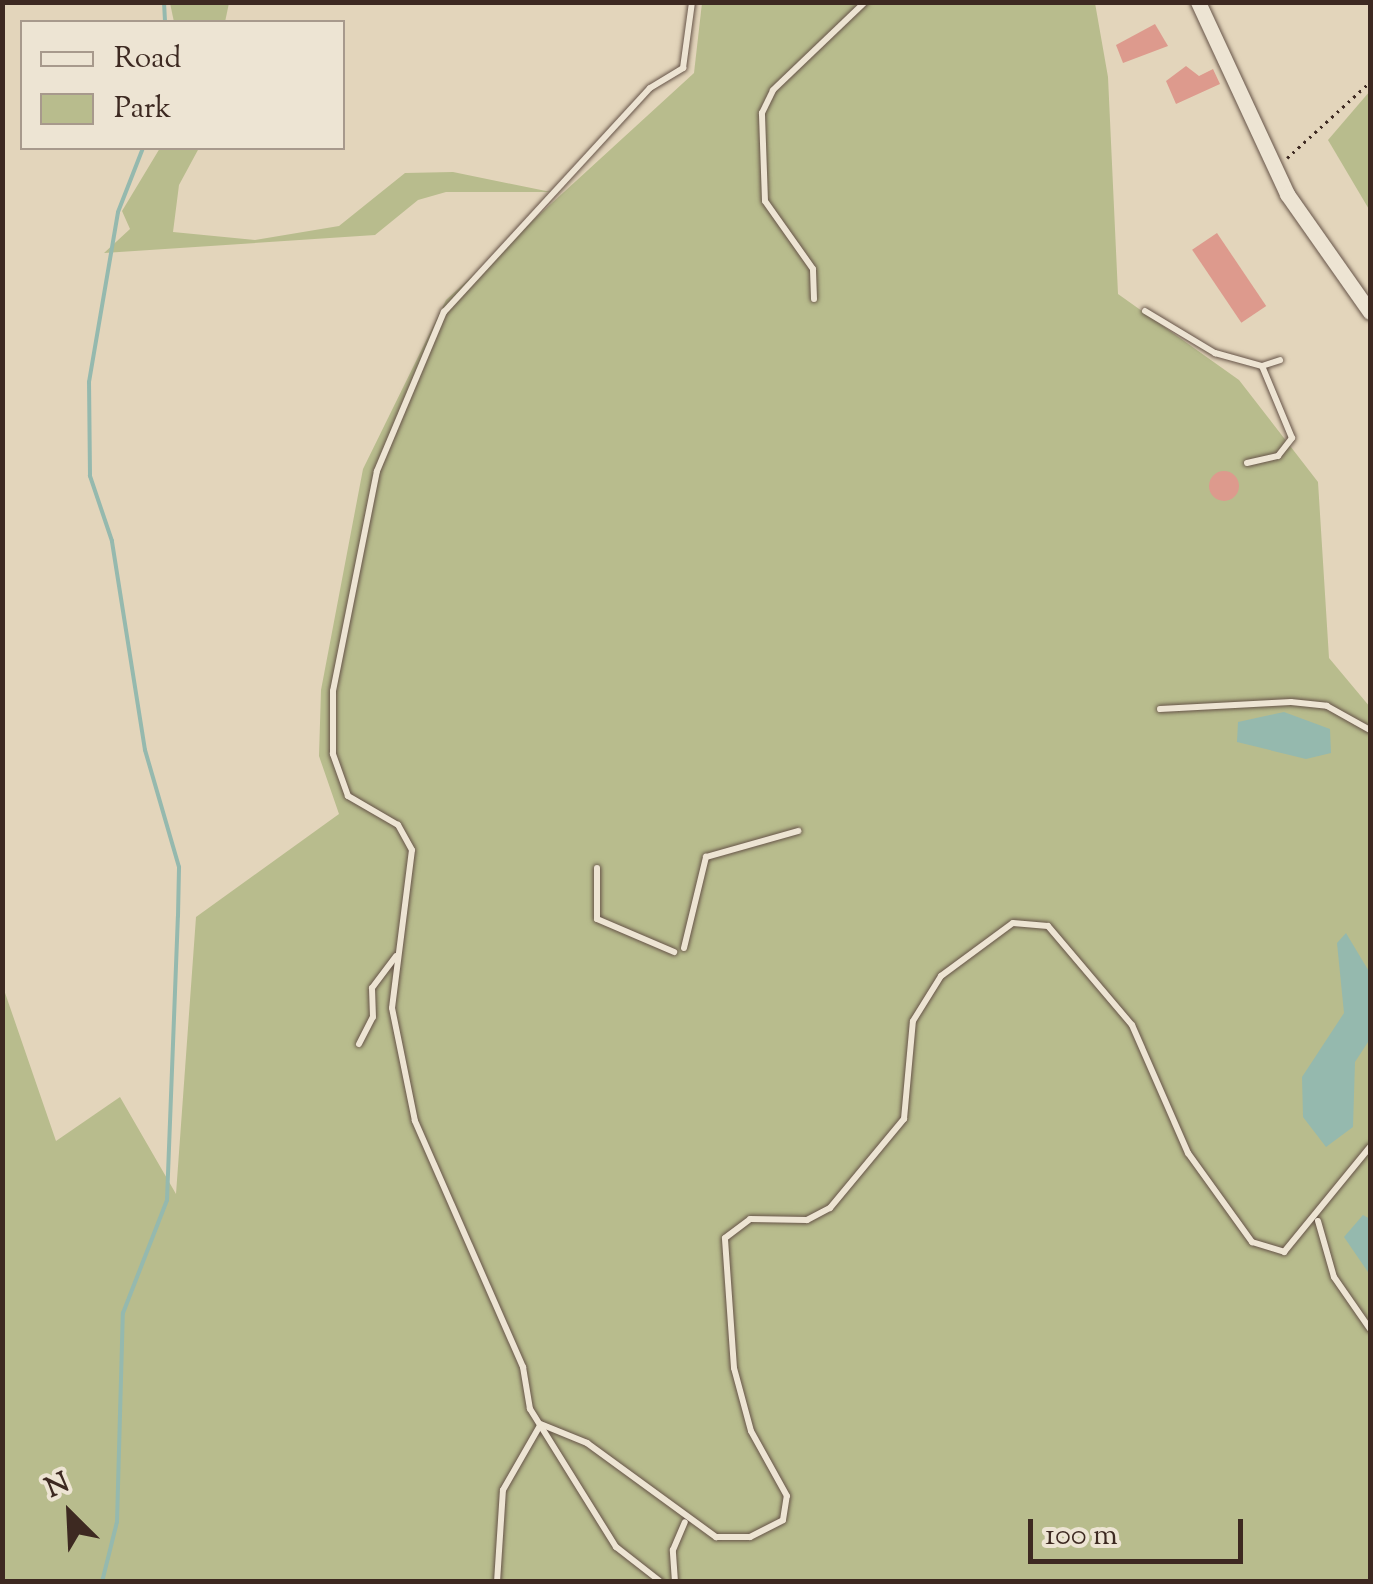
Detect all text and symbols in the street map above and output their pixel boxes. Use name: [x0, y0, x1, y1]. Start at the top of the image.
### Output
legend: [20, 20, 345, 150]
text: Road: [114, 38, 181, 81]
text: Park: [114, 88, 171, 131]
north arrow: [20, 1464, 120, 1564]
text: N: [39, 1464, 76, 1509]
scale bar: [1033, 1499, 1248, 1561]
text: 100 m: [1045, 1515, 1118, 1558]

